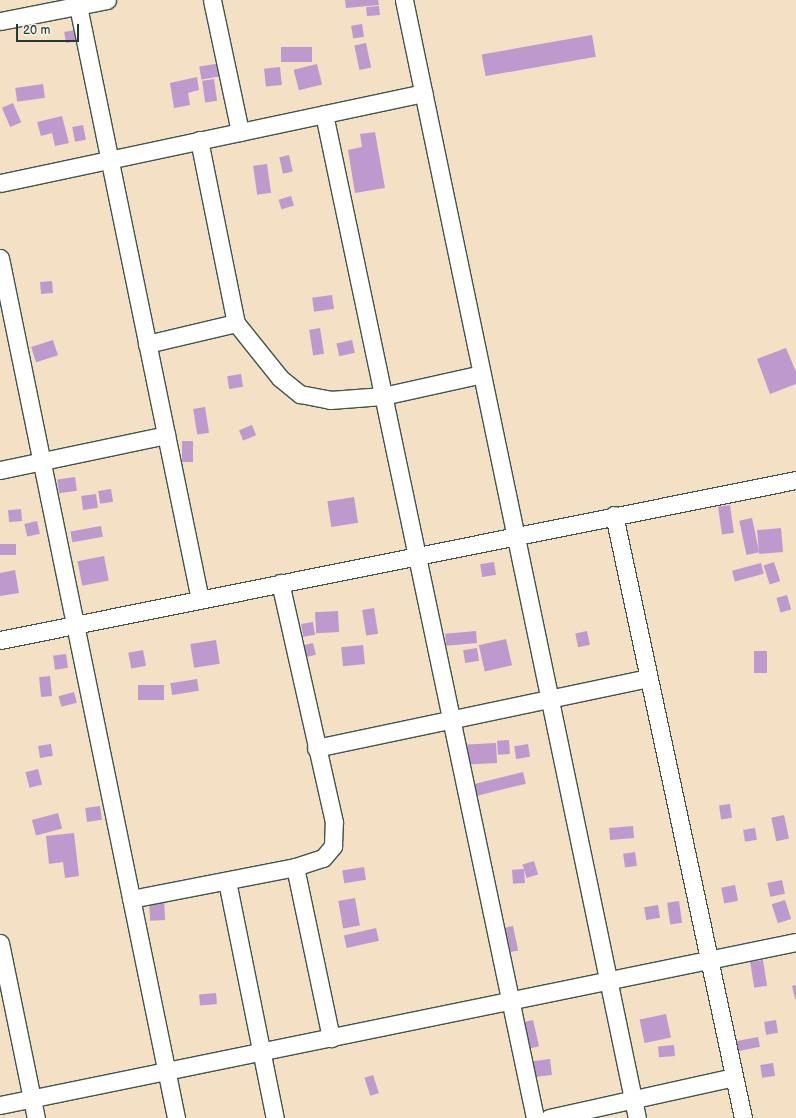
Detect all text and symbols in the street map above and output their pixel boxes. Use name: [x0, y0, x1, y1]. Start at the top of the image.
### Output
scale bar: [18, 16, 81, 42]
text: 20 m: [23, 23, 50, 38]

